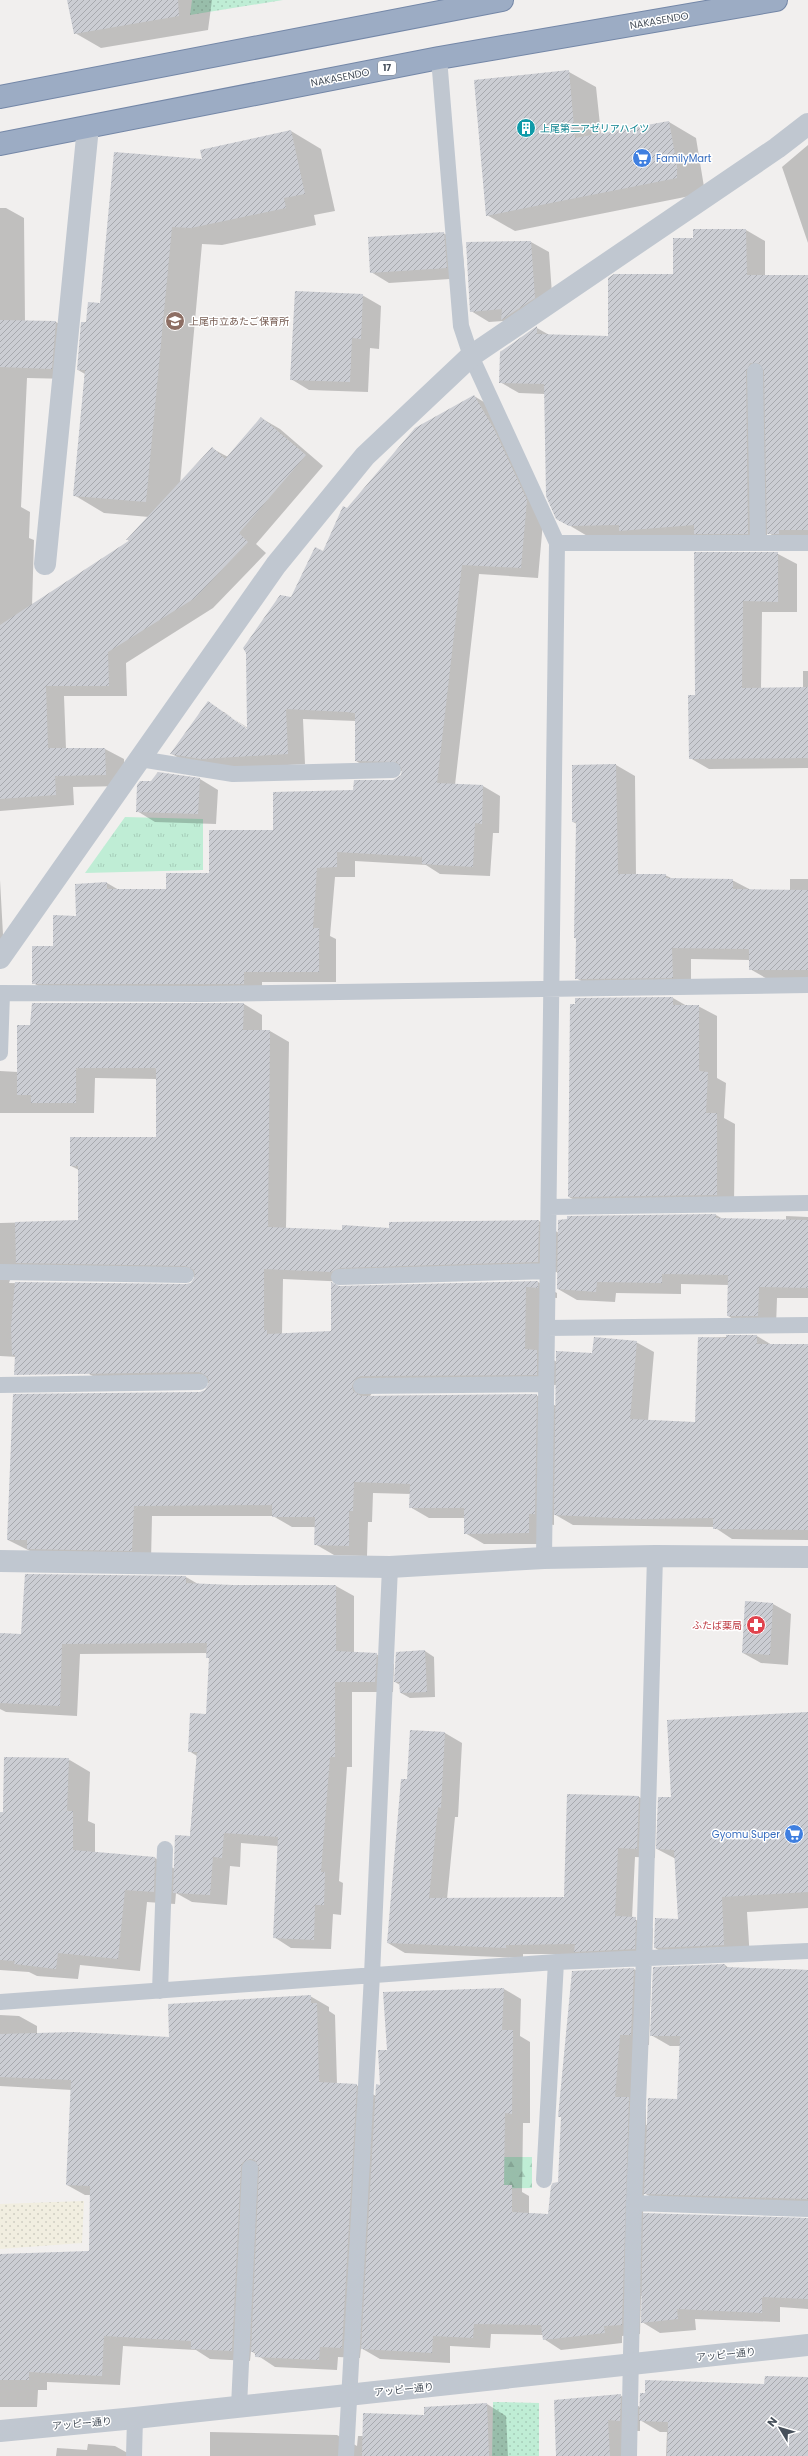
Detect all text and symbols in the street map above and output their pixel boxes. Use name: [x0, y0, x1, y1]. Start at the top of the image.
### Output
street label: NAKASENDO: [629, 8, 690, 33]
road number: 17: [378, 61, 396, 75]
street label: NAKASENDO: [309, 64, 371, 91]
building icon: 上尾第二アゼリアハイツ: [515, 117, 537, 139]
place label: 上尾第二アゼリアハイツ: [540, 121, 649, 136]
supermarket icon: FamilyMart: [631, 147, 653, 169]
place label: FamilyMart: [656, 151, 712, 166]
school or university icon: 上尾市立あたご保育所: [164, 310, 186, 332]
place label: 上尾市立あたご保育所: [189, 314, 289, 329]
pharmacy icon: ふたば薬局: [745, 1614, 767, 1636]
place label: ふたば薬局: [692, 1618, 742, 1633]
supermarket icon: Gyomu Super: [783, 1823, 805, 1845]
place label: Gyomu Super: [712, 1827, 780, 1842]
street label: アッピー通り: [695, 2344, 757, 2365]
street label: アッピー通り: [373, 2379, 435, 2400]
north arrow: [760, 2408, 800, 2448]
street label: アッピー通り: [52, 2413, 113, 2434]
text: N: [763, 2414, 781, 2430]

